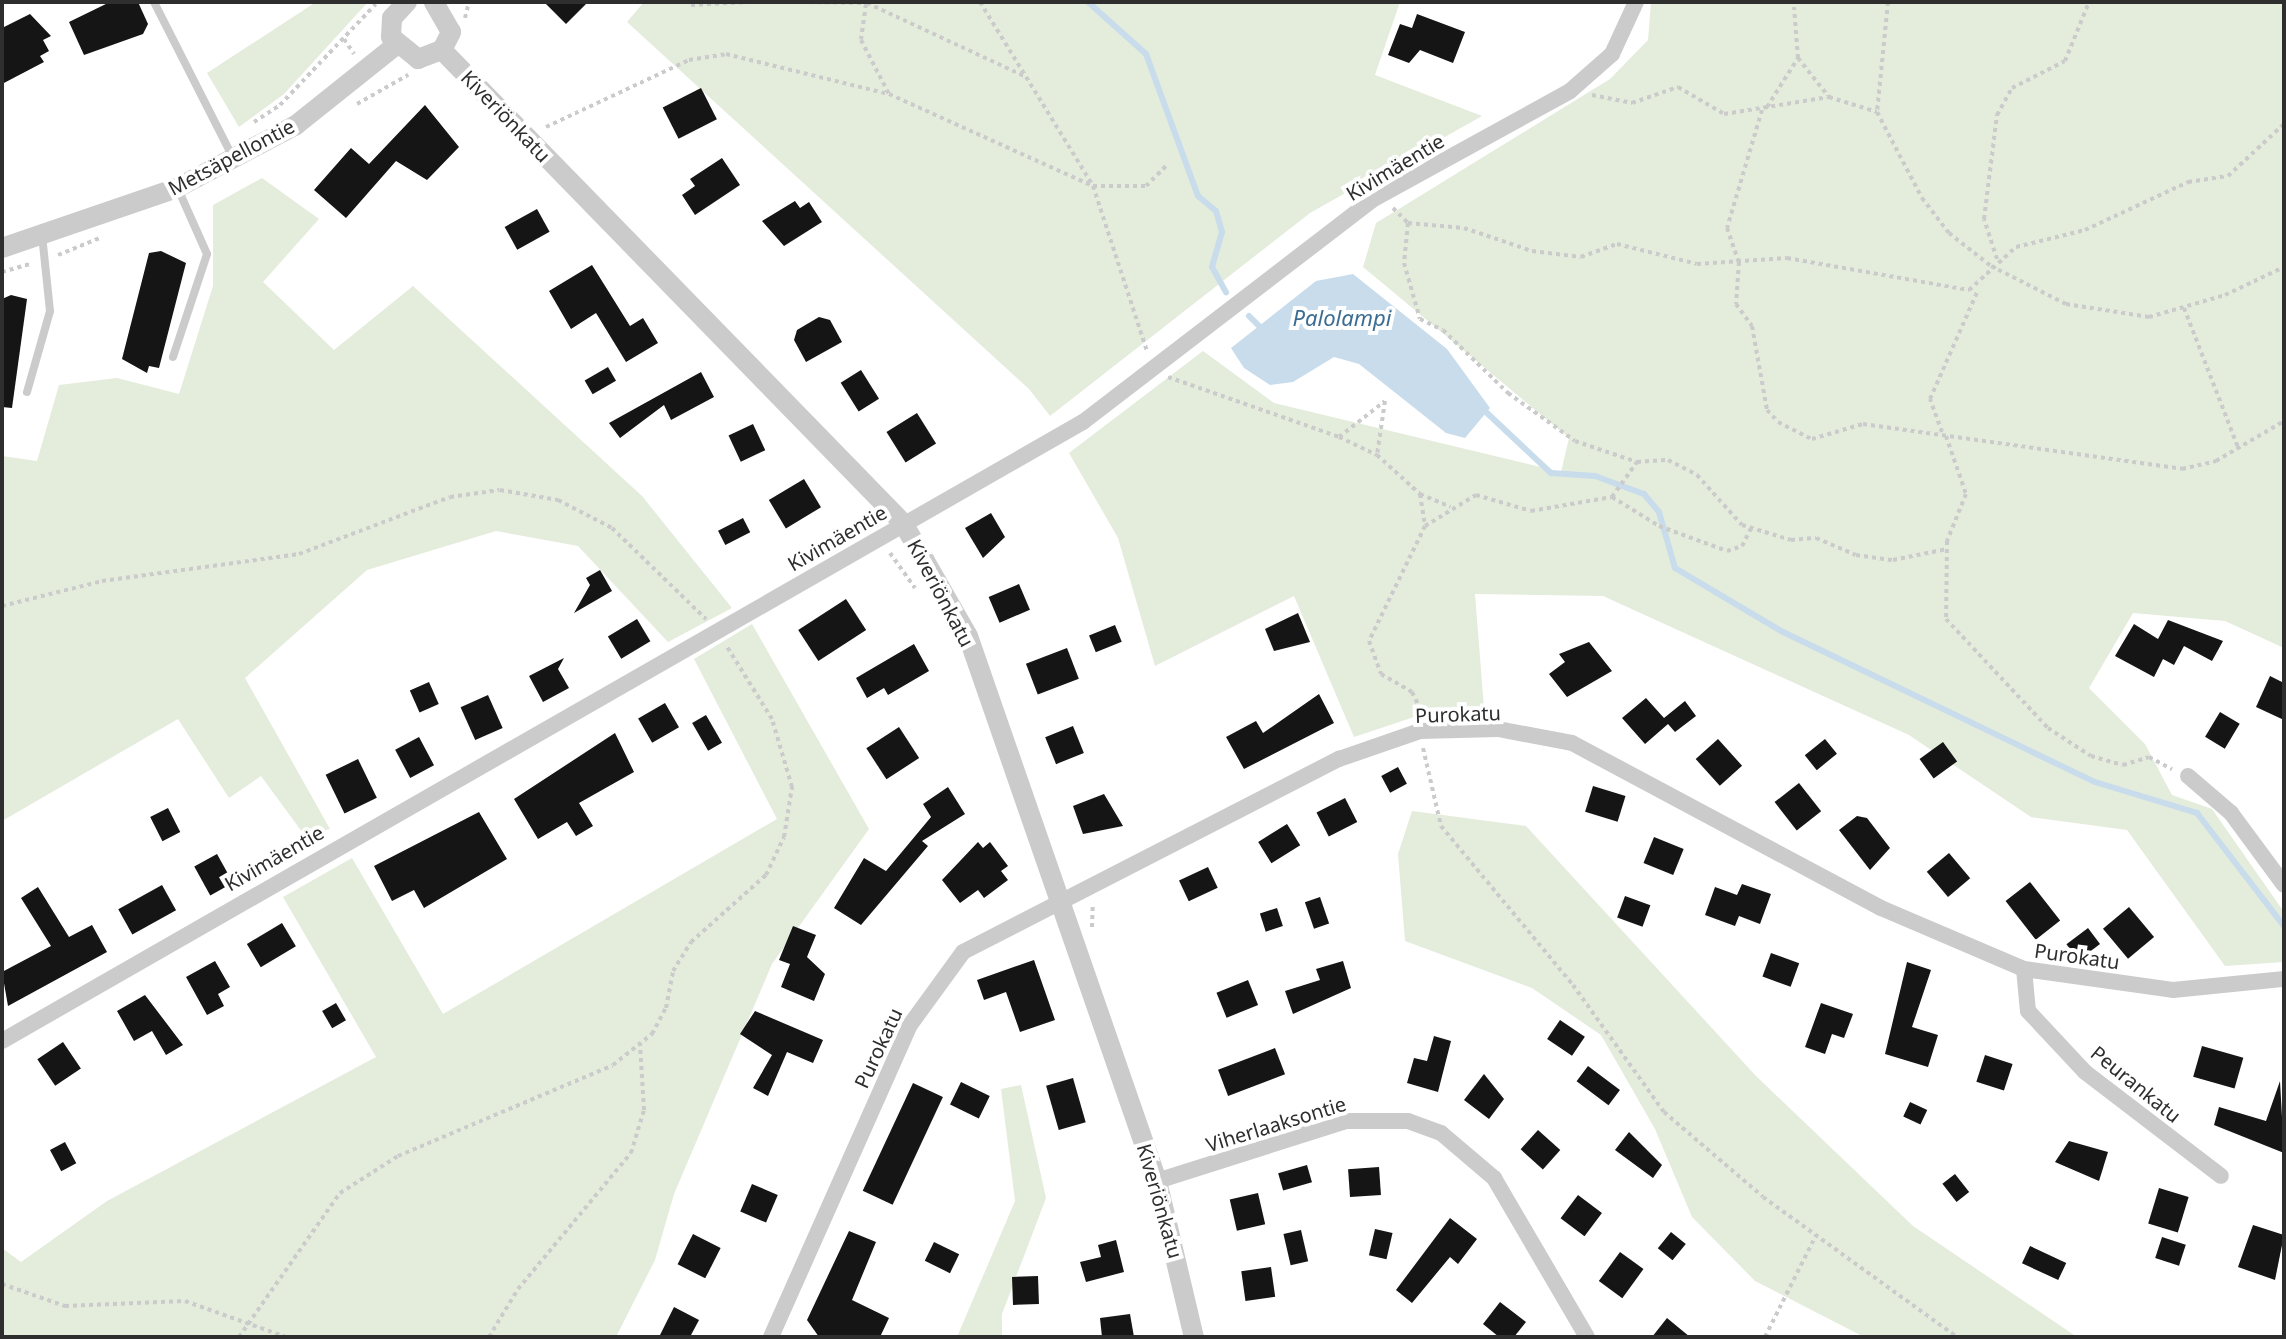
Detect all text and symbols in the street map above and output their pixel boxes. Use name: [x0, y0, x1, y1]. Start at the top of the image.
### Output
street label: Kiveriönkatu: [456, 65, 556, 167]
street label: Metsäpellontie: [164, 114, 298, 200]
street label: Kivimäentie: [1342, 128, 1448, 206]
water label: Palolampi: [1293, 305, 1391, 331]
street label: Kivimäentie: [783, 500, 891, 576]
street label: Kiveriönkatu: [903, 535, 979, 651]
street label: Purokatu: [1415, 701, 1501, 727]
street label: Kivimäentie: [220, 820, 328, 896]
street label: Purokatu: [2033, 938, 2121, 974]
street label: Purokatu: [849, 1004, 907, 1092]
street label: Peurankatu: [2086, 1040, 2186, 1128]
street label: Viherlaaksontie: [1203, 1091, 1349, 1157]
street label: Kiveriönkatu: [1132, 1141, 1188, 1261]

